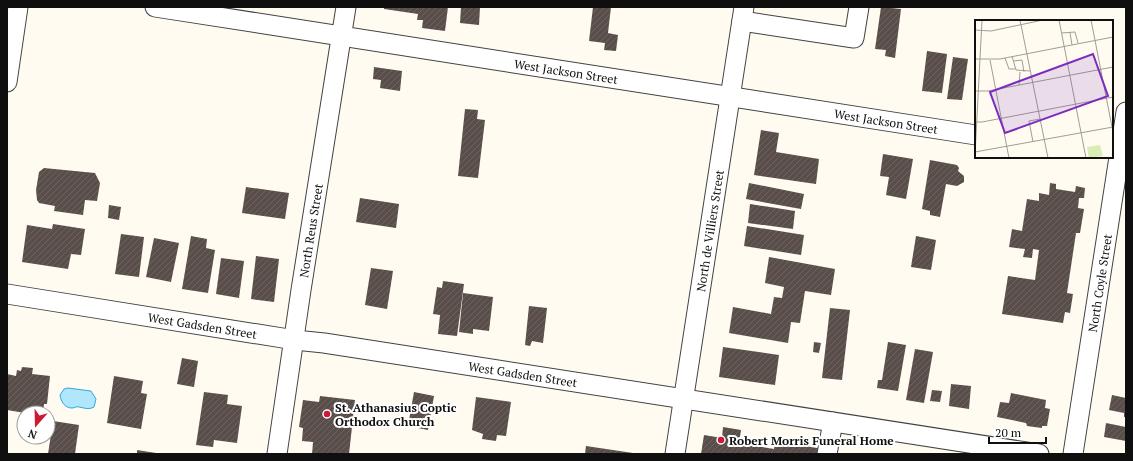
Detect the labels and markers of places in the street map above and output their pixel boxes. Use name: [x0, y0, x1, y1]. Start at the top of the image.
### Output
place label: St. Athanasius Coptic Orthodox Church: [335, 400, 457, 429]
marker: St. Athanasius Coptic Orthodox Church: [322, 409, 332, 419]
place label: Robert Morris Funeral Home: [729, 433, 894, 448]
marker: Robert Morris Funeral Home: [716, 435, 726, 445]

